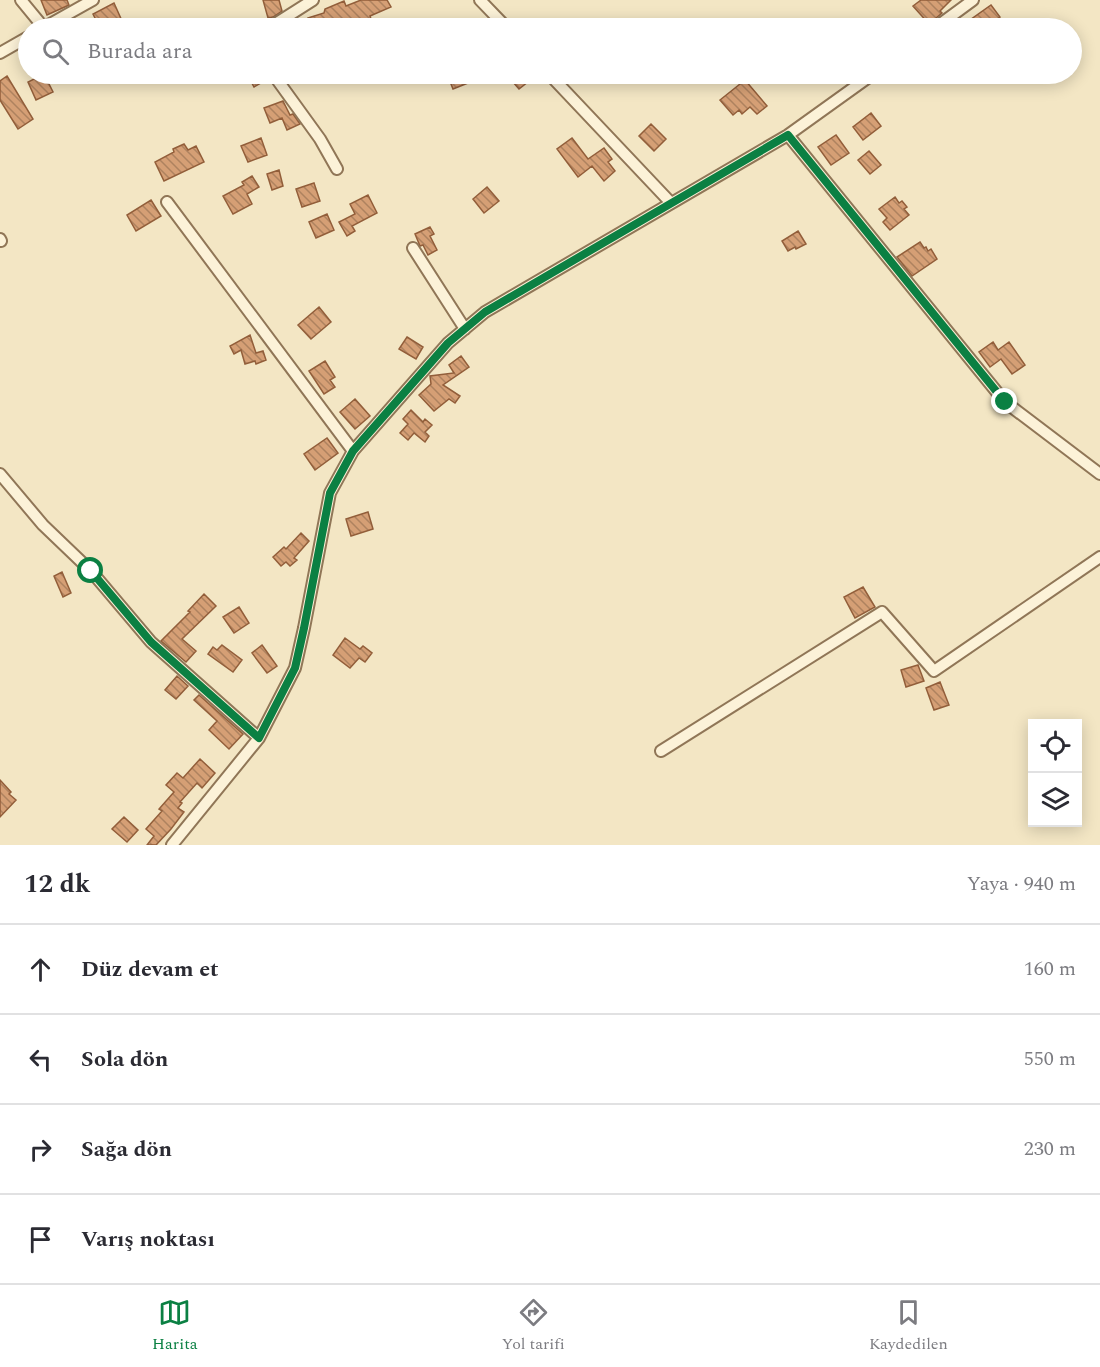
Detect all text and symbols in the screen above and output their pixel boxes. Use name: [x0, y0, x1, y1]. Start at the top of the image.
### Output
search box: [18, 18, 1082, 84]
icon: search: [39, 35, 72, 68]
text: Burada ara: [87, 35, 193, 68]
route end: [991, 388, 1017, 414]
route start: [77, 557, 103, 583]
map controls: [1028, 719, 1082, 827]
button: locate: [1028, 719, 1082, 773]
button: layers: [1028, 773, 1082, 827]
text: 12 dk: [24, 864, 91, 904]
text: Yaya · 940 m: [967, 869, 1076, 899]
icon: ahead: [24, 953, 57, 986]
text: Düz devam et: [81, 953, 219, 986]
text: 160 m: [1024, 954, 1076, 984]
icon: left: [24, 1043, 57, 1076]
text: Sola dön: [81, 1043, 168, 1076]
text: 550 m: [1024, 1044, 1076, 1074]
icon: right: [24, 1133, 57, 1166]
text: Sağa dön: [81, 1133, 172, 1166]
text: 230 m: [1024, 1134, 1076, 1164]
icon: arrive: [24, 1223, 57, 1256]
text: Varış noktası: [81, 1223, 215, 1256]
tab: Harita: [152, 1296, 198, 1356]
tab: Yol tarifi: [502, 1296, 565, 1356]
tab: Kaydedilen: [869, 1296, 948, 1356]

